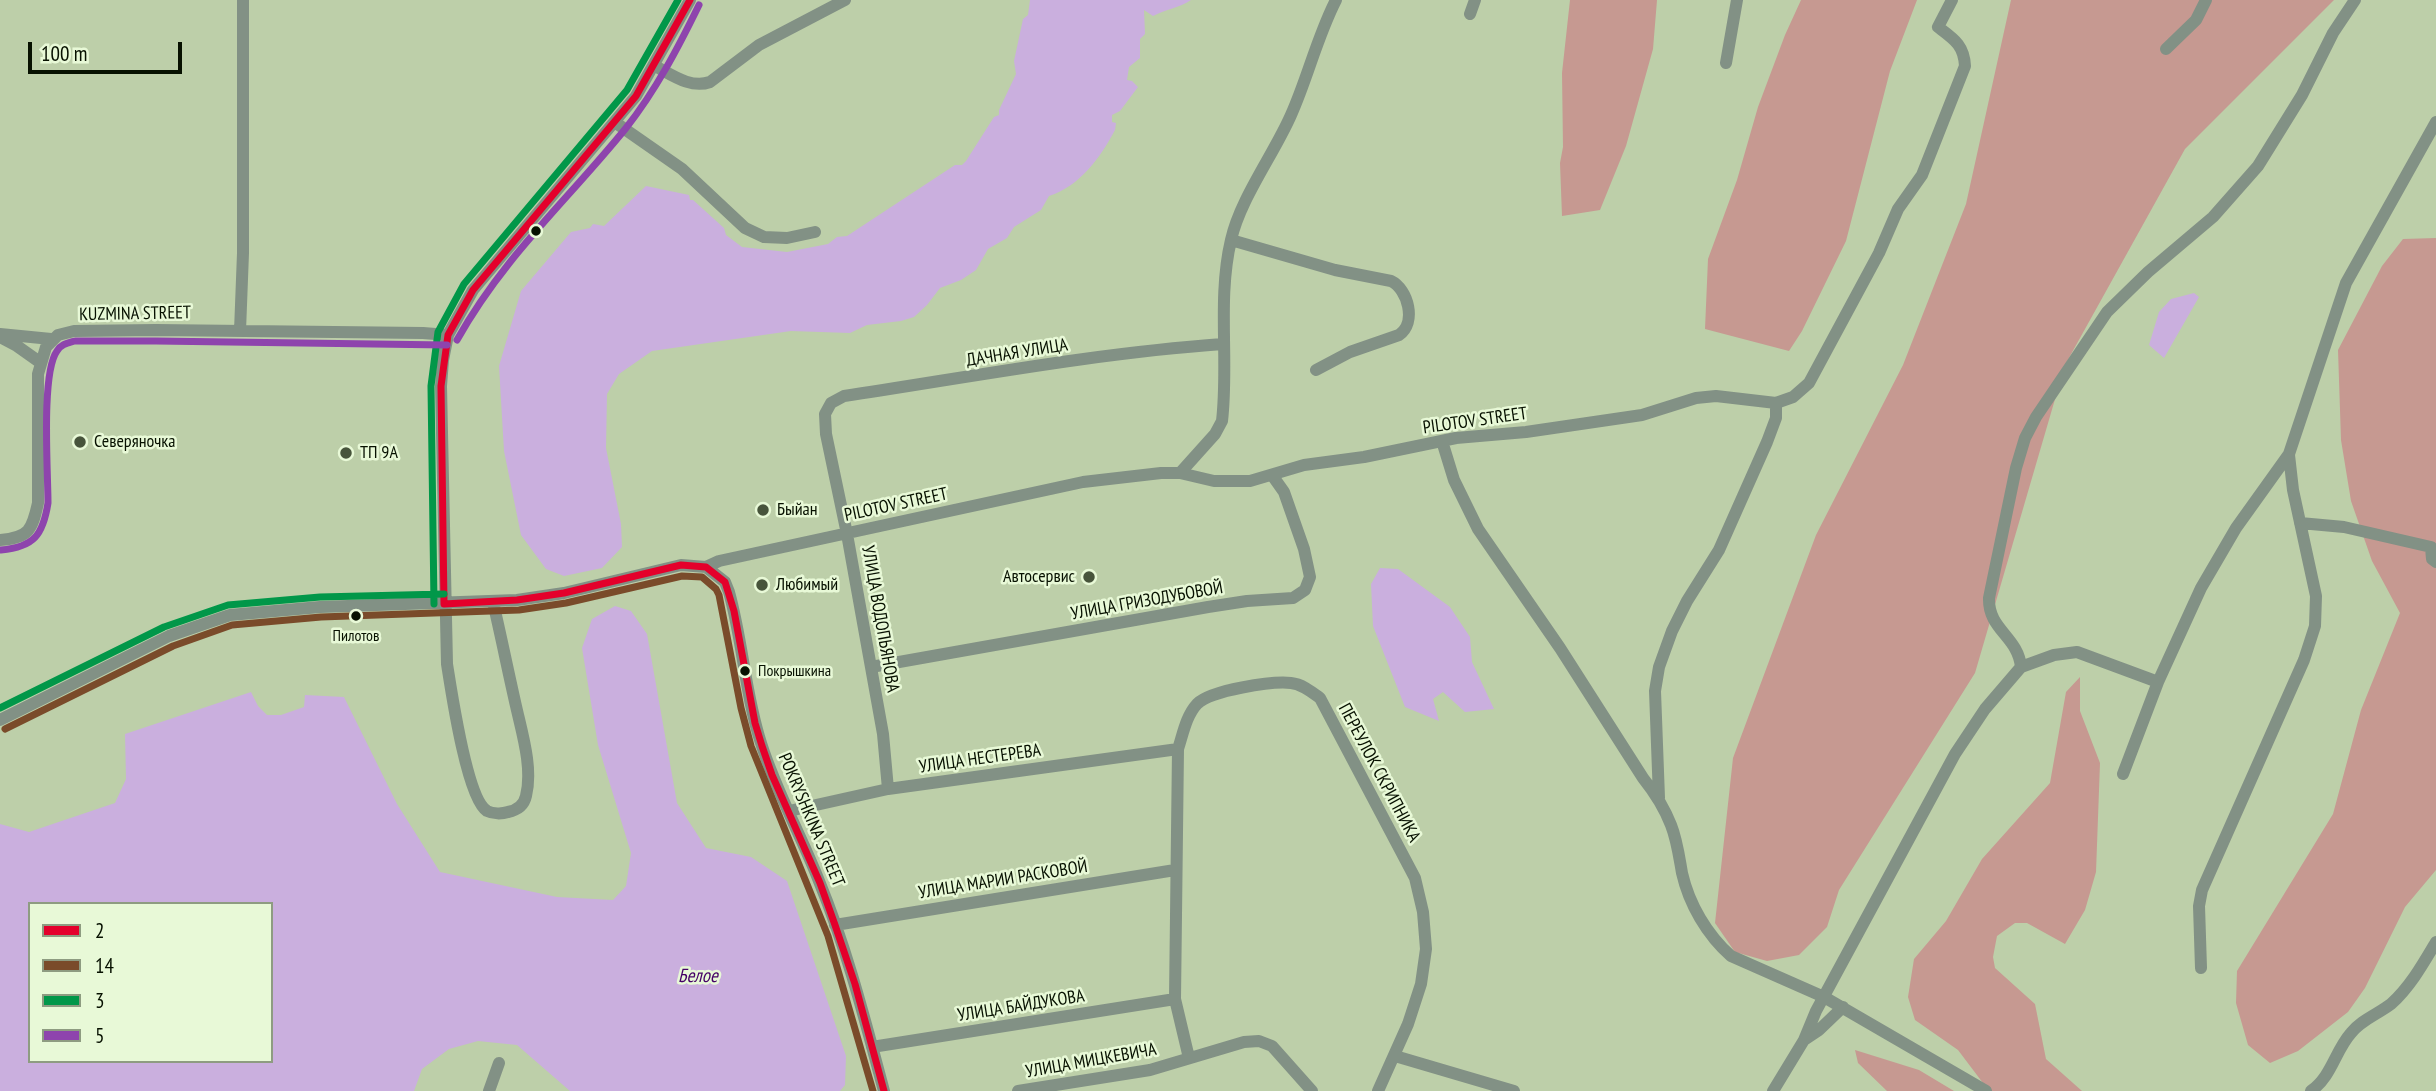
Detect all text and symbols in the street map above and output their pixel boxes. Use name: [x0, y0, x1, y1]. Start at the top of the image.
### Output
scale bar: [32, 28, 186, 72]
text: 100 m: [41, 40, 87, 67]
unlabelled marker: [529, 224, 543, 238]
street label: KUZMINA STREET: [79, 302, 191, 326]
street label: ДАЧНАЯ УЛИЦА: [965, 334, 1069, 372]
street label: PILOTOV STREET: [1422, 403, 1528, 439]
place label: Северяночка: [94, 431, 176, 453]
marker: Северяночка: [72, 434, 88, 450]
place label: ТП 9А: [360, 442, 398, 464]
marker: ТП 9А: [338, 445, 354, 461]
street label: PILOTOV STREET: [842, 484, 950, 526]
place label: Быйан: [777, 499, 818, 521]
marker: Быйан: [755, 502, 771, 518]
street label: УЛИЦА ВОДОПЬЯНОВА: [856, 544, 904, 694]
place label: Автосервис: [1003, 566, 1075, 588]
marker: Автосервис: [1081, 569, 1097, 585]
place label: Любимый: [776, 574, 838, 596]
marker: Любимый: [754, 577, 770, 593]
street label: УЛИЦА ГРИЗОДУБОВОЙ: [1069, 577, 1225, 625]
marker: Пилотов: [349, 609, 363, 623]
place label: Пилотов: [333, 626, 379, 646]
place label: Покрышкина: [758, 661, 831, 681]
marker: Покрышкина: [738, 664, 752, 678]
street label: ПЕРЕУЛОК СКРИПНИКА: [1333, 700, 1425, 846]
street label: УЛИЦА НЕСТЕРЕВА: [918, 740, 1042, 778]
street label: POKRYSHKINA STREET: [773, 750, 849, 890]
street label: УЛИЦА МАРИИ РАСКОВОЙ: [917, 856, 1089, 904]
legend: [28, 902, 273, 1063]
text: 2: [95, 917, 104, 944]
text: 14: [95, 952, 114, 979]
water label: Белое: [678, 966, 718, 988]
street label: УЛИЦА БАЙДУКОВА: [956, 985, 1086, 1027]
text: 3: [95, 987, 104, 1014]
text: 5: [95, 1022, 104, 1049]
street label: УЛИЦА МИЦКЕВИЧА: [1024, 1039, 1158, 1083]

